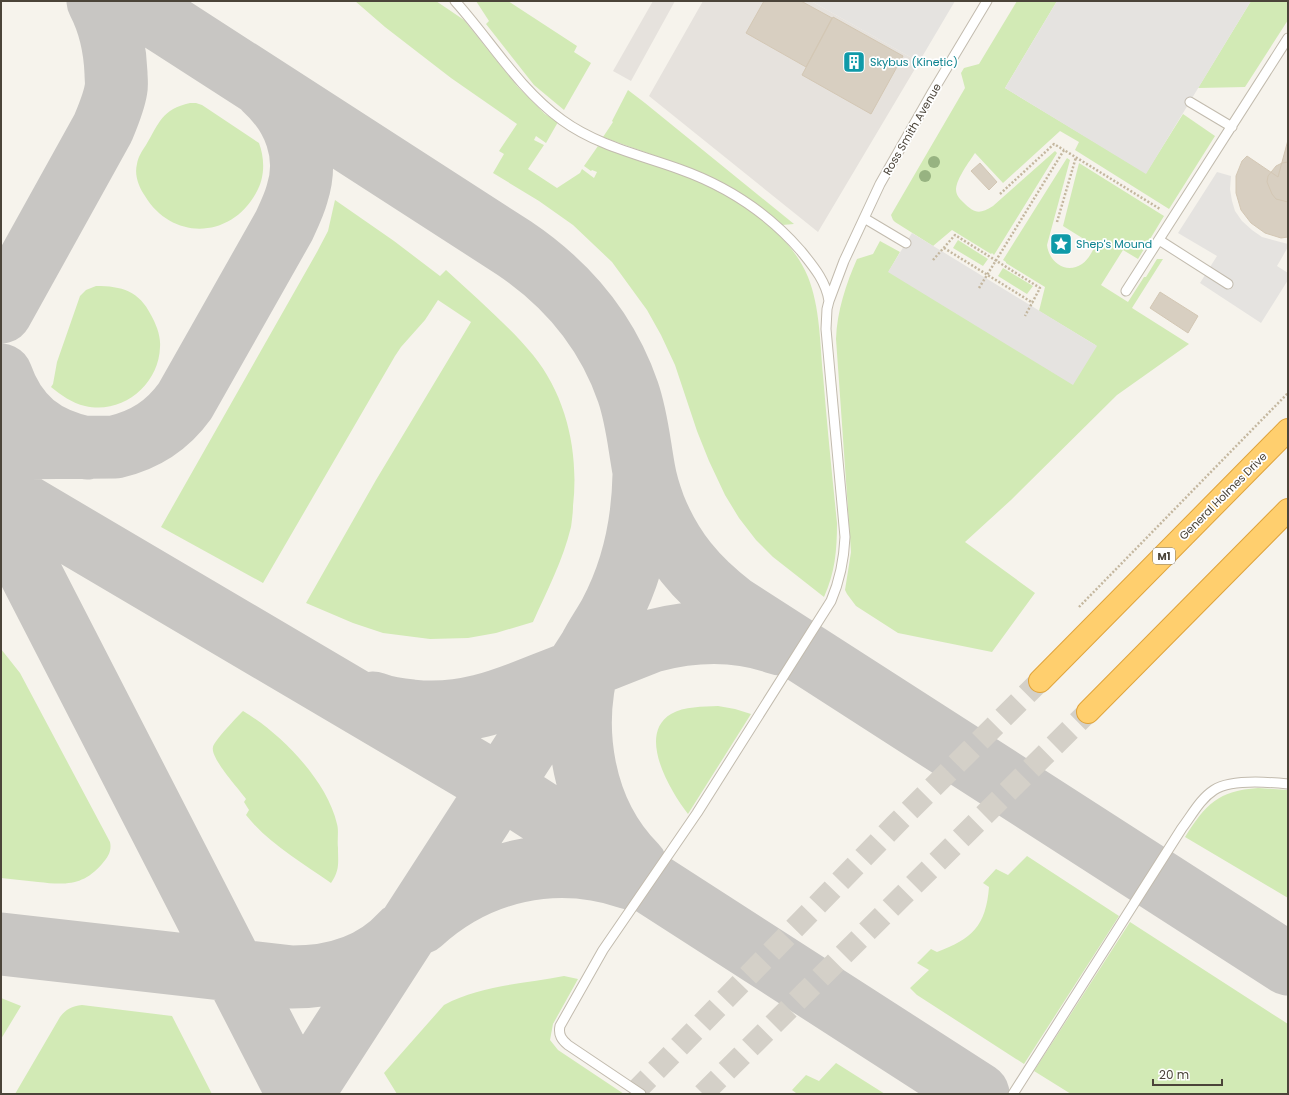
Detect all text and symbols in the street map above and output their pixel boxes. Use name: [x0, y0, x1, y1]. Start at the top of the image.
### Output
building icon: Skybus (Kinetic): [841, 49, 867, 75]
place label: Skybus (Kinetic): [870, 54, 958, 70]
street label: Ross Smith Avenue: [879, 80, 945, 178]
place icon: Shep's Mound: [1048, 231, 1074, 257]
place label: Shep's Mound: [1076, 236, 1152, 252]
street label: General Holmes Drive: [1176, 448, 1271, 543]
road number: M1: [1153, 548, 1175, 564]
scale bar: [1153, 1061, 1222, 1087]
text: 20 m: [1159, 1066, 1189, 1083]

